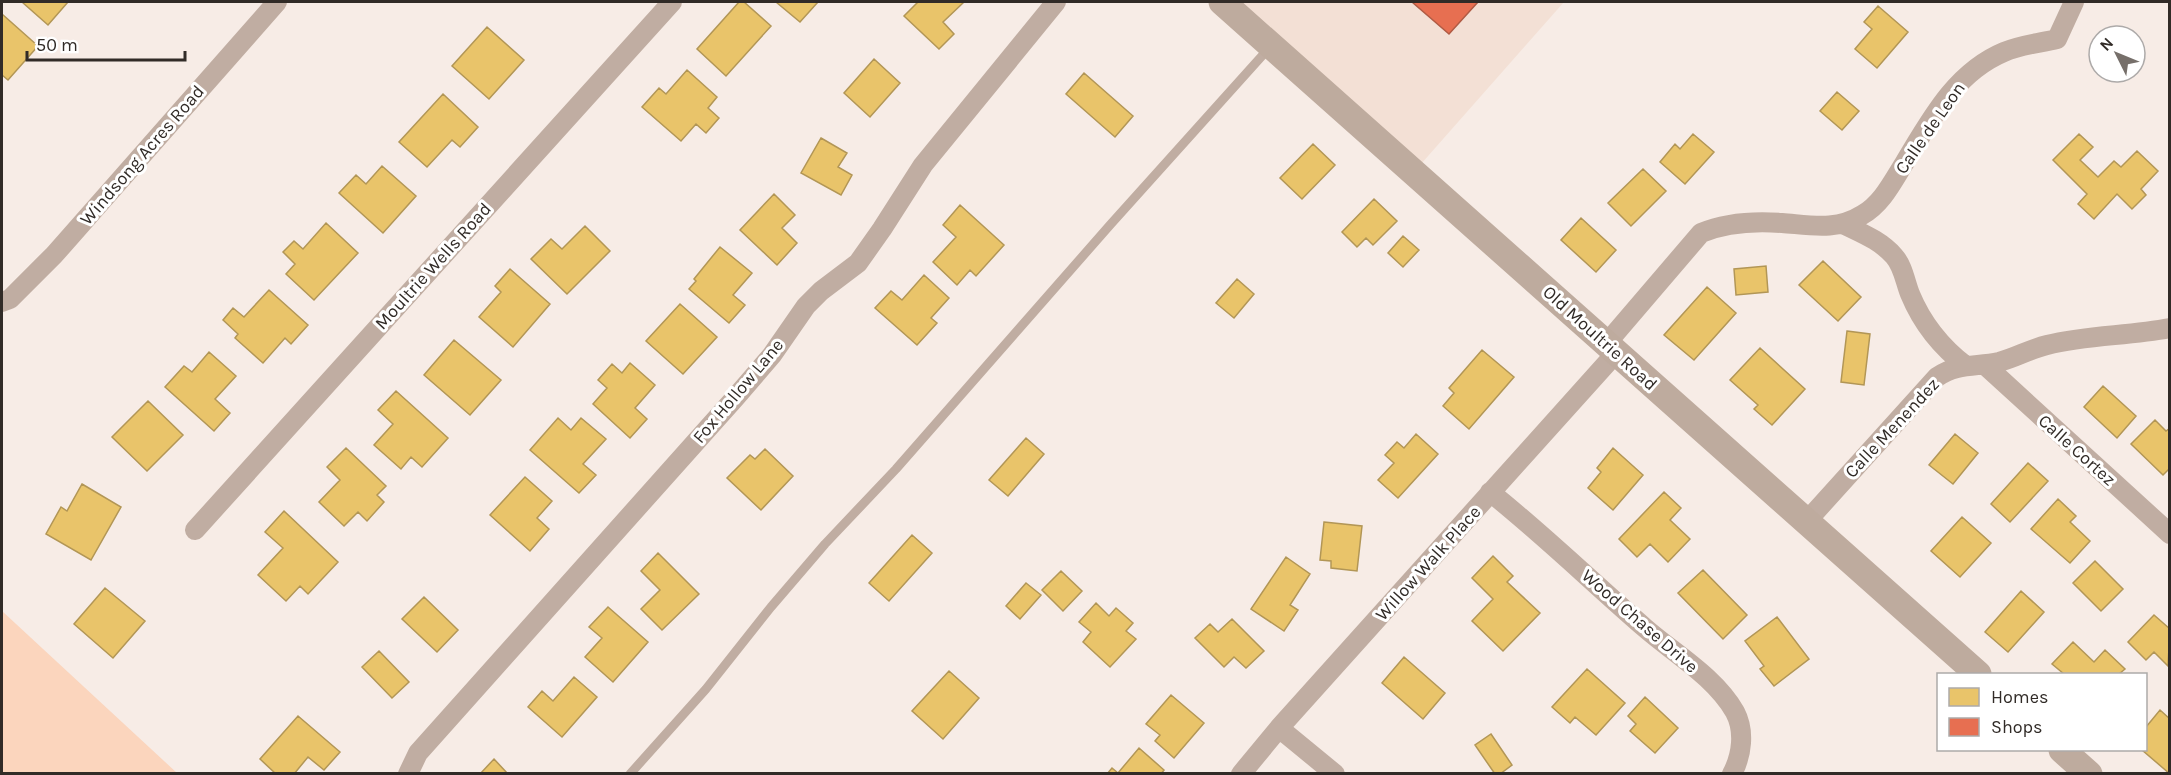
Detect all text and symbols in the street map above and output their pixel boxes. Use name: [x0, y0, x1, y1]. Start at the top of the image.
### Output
scale bar: [27, 24, 184, 62]
north arrow: [2087, 24, 2147, 84]
text: N: [2096, 33, 2117, 55]
text: 50 m: [36, 34, 78, 56]
street label: Calle de Leon: [1890, 78, 1970, 178]
street label: Windsong Acres Road: [75, 81, 209, 229]
street label: Moultrie Wells Road: [370, 198, 496, 334]
street label: Old Moultrie Road: [1538, 281, 1662, 395]
street label: Fox Hollow Lane: [688, 334, 788, 448]
street label: Calle Menendez: [1840, 374, 1944, 482]
street label: Calle Cortez: [2034, 410, 2120, 490]
street label: Willow Walk Place: [1371, 501, 1485, 625]
street label: Wood Chase Drive: [1577, 564, 1703, 678]
legend: [1937, 673, 2147, 751]
text: Homes: [1991, 686, 2048, 708]
text: Shops: [1991, 716, 2043, 738]

